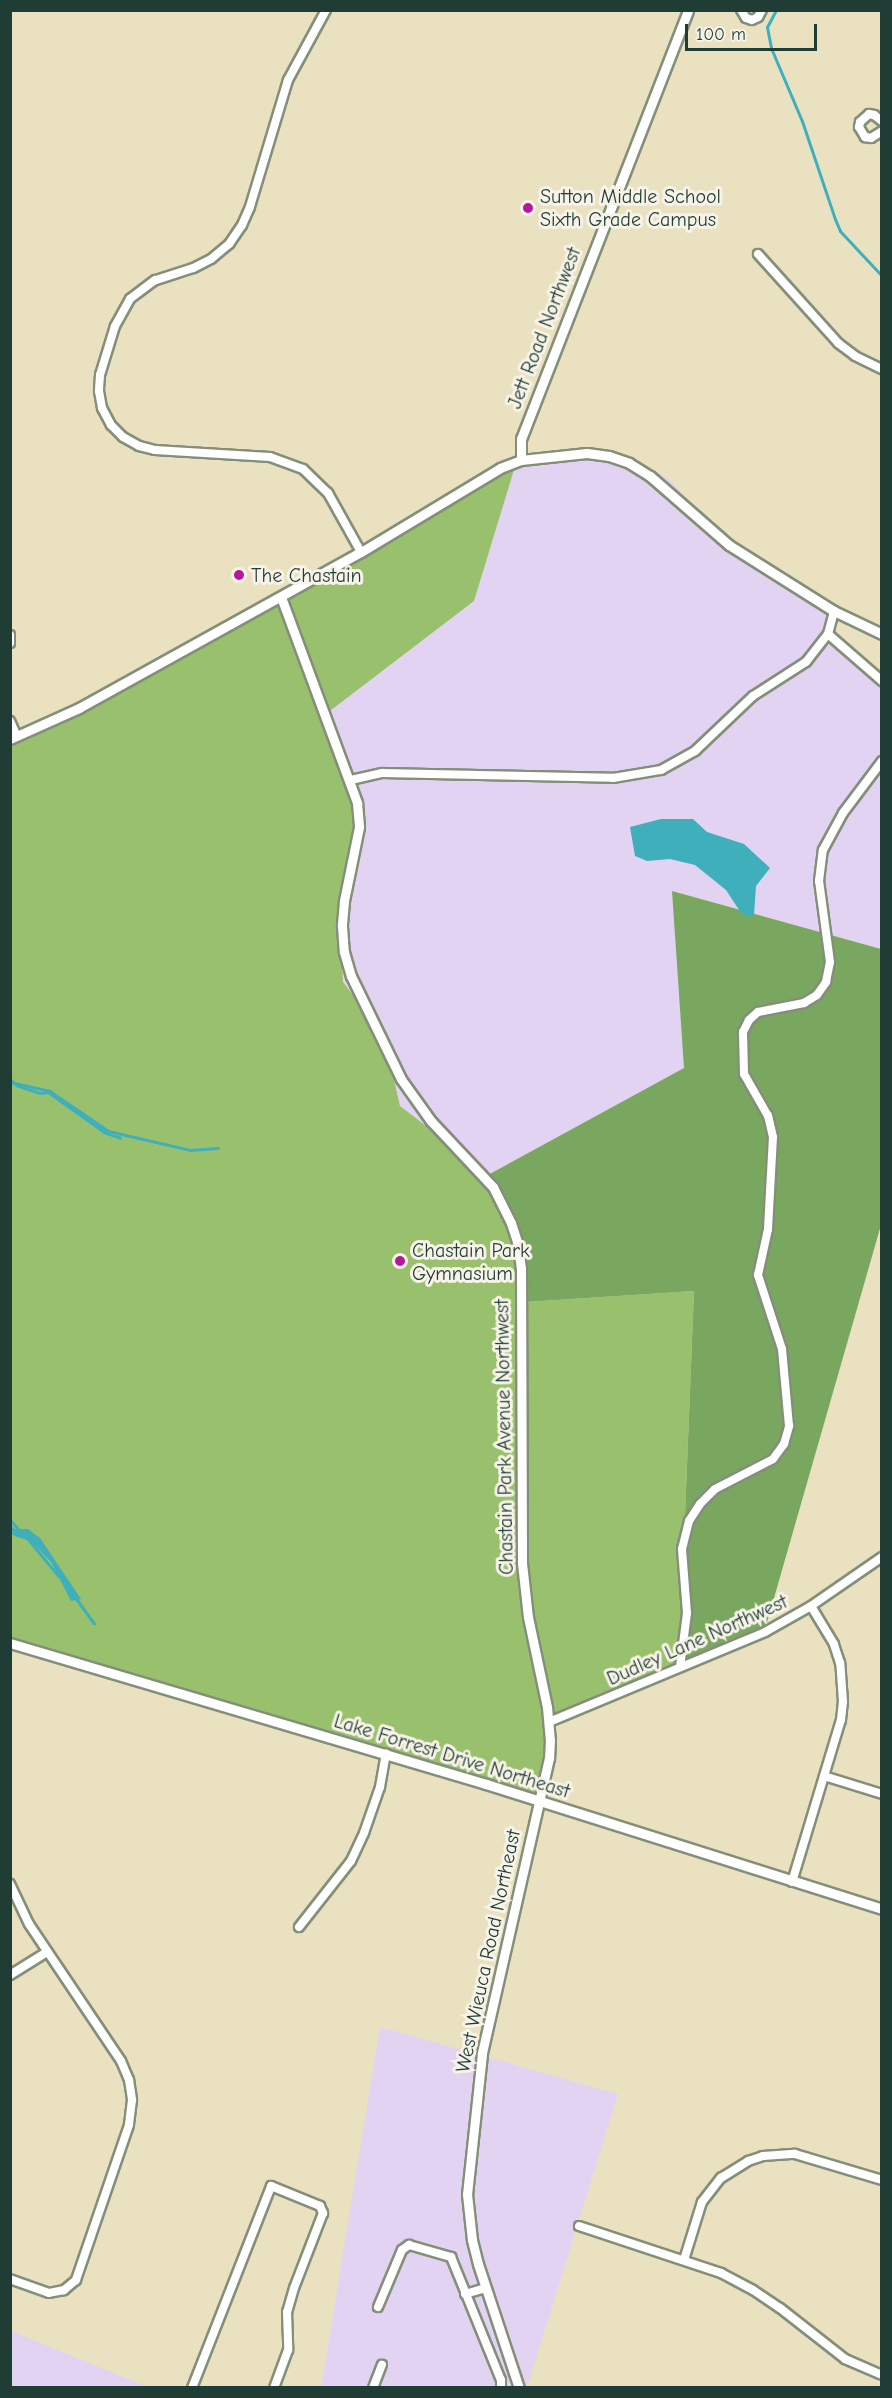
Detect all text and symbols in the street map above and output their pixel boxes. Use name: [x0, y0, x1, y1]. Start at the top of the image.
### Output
scale bar: [688, 12, 820, 50]
text: 100 m: [696, 24, 746, 45]
place label: Sutton Middle School Sixth Grade Campus: [540, 184, 721, 231]
marker: Sutton Middle School Sixth Grade Campus: [521, 201, 535, 215]
street label: Jett Road Northwest: [502, 244, 586, 412]
place label: The Chastain: [251, 563, 362, 587]
marker: The Chastain: [232, 568, 246, 582]
place label: Chastain Park Gymnasium: [412, 1238, 530, 1285]
marker: Chastain Park Gymnasium: [393, 1254, 407, 1268]
street label: Chastain Park Avenue Northwest: [490, 1299, 518, 1575]
street label: Dudley Lane Northwest: [603, 1589, 791, 1691]
street label: Lake Forrest Drive Northeast: [331, 1709, 573, 1803]
street label: West Wieuca Road Northeast: [450, 1827, 526, 2075]

